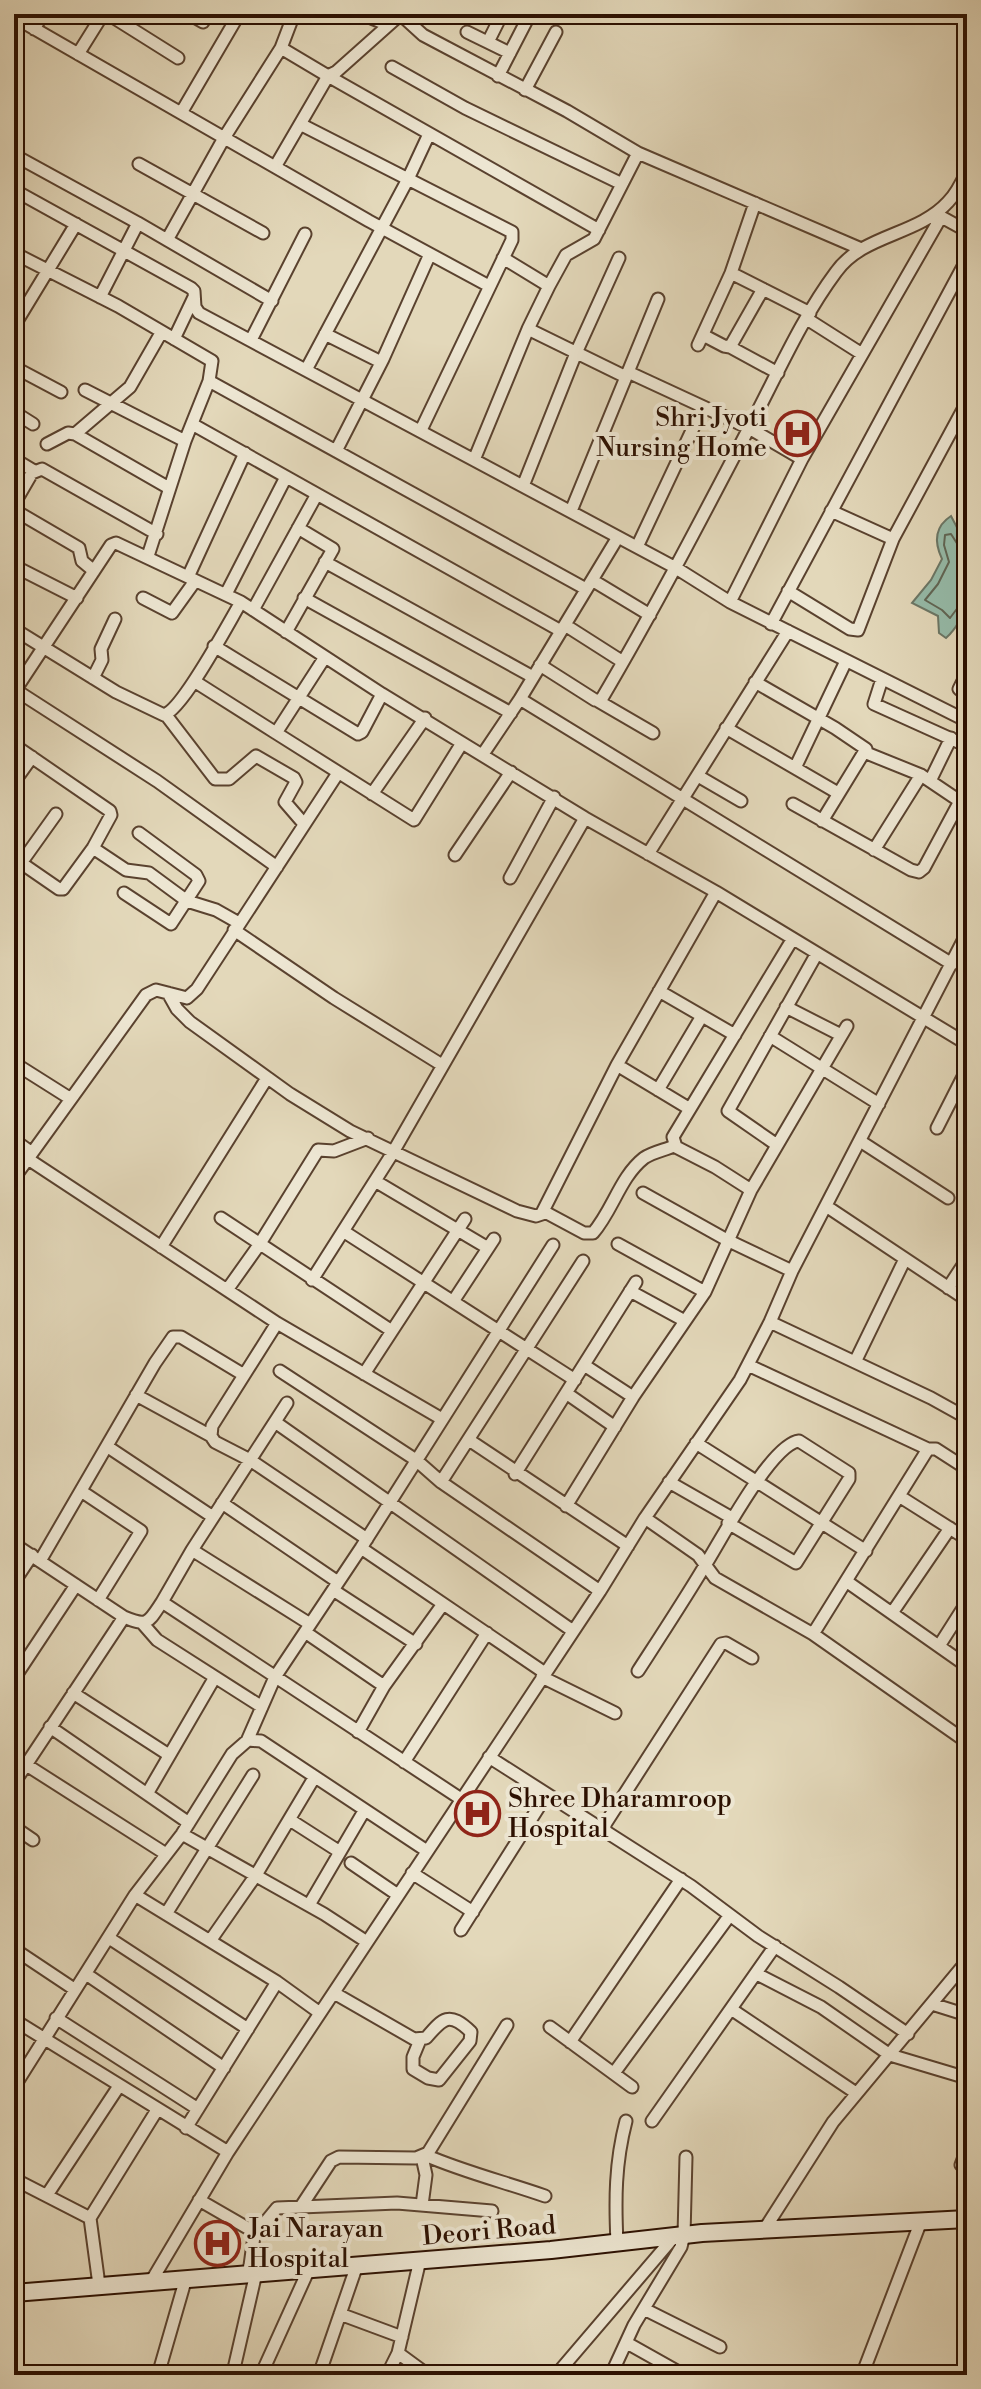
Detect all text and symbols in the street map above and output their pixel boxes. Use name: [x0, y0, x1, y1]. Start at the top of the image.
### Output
place label: Shri Jyoti Nursing Home: [596, 402, 767, 464]
hospital icon: Shri Jyoti Nursing Home: [774, 409, 822, 457]
place label: Shree Dharamroop Hospital: [508, 1783, 732, 1845]
hospital icon: Shree Dharamroop Hospital: [453, 1790, 501, 1838]
street label: Deori Road: [421, 2209, 557, 2253]
place label: Jai Narayan Hospital: [247, 2213, 383, 2275]
hospital icon: Jai Narayan Hospital: [193, 2220, 241, 2268]

